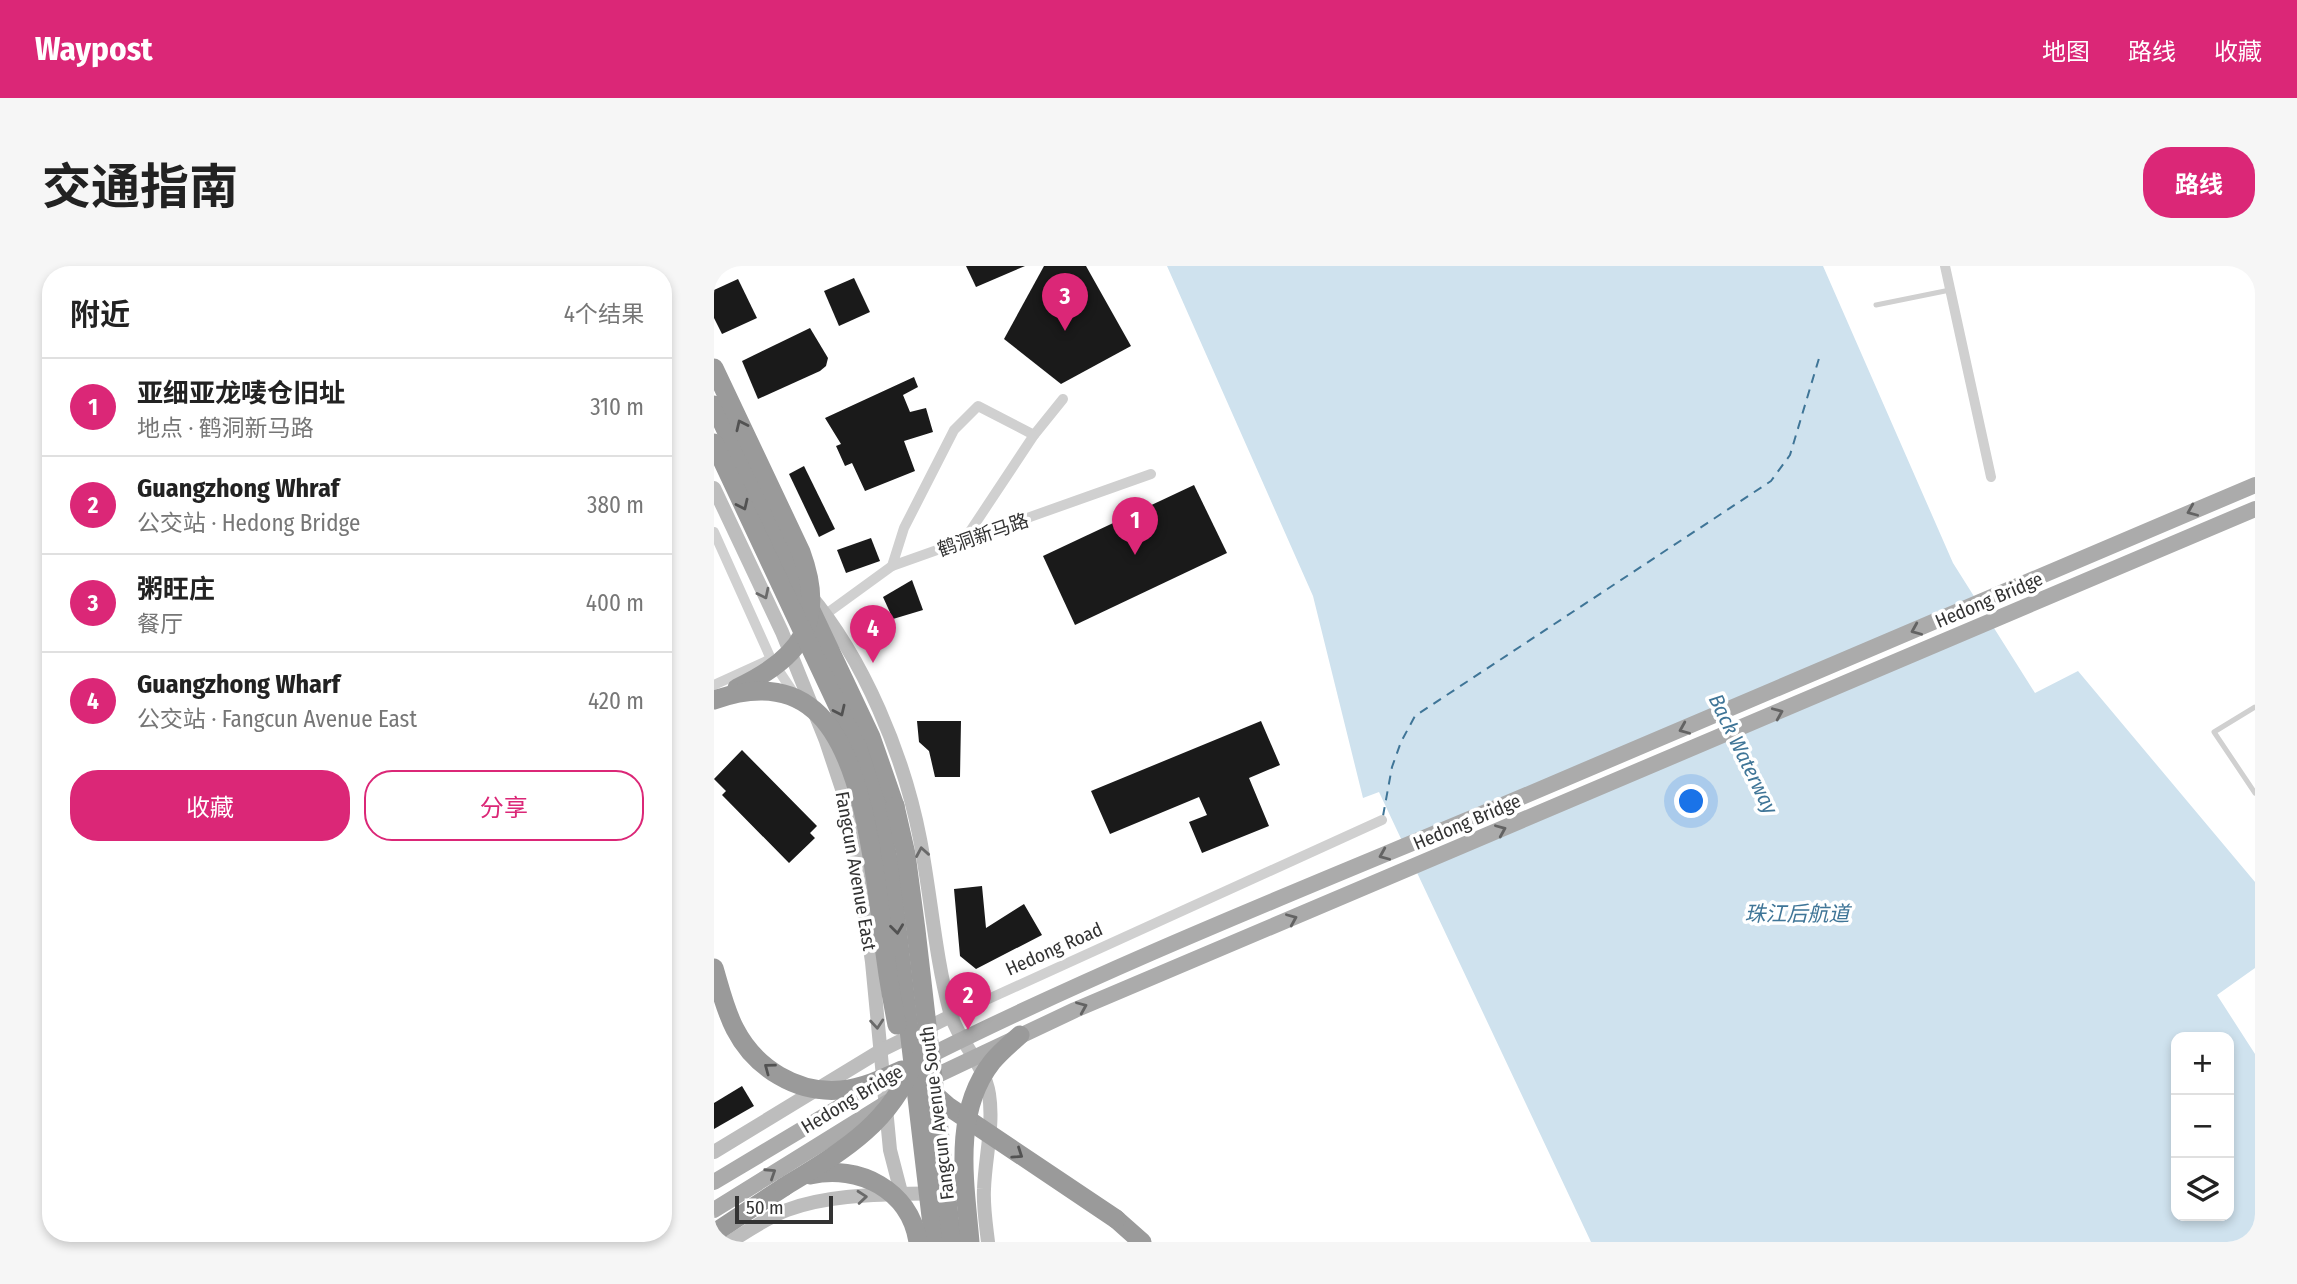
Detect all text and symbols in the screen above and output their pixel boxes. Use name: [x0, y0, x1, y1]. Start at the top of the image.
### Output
text: Waypost: [35, 29, 153, 69]
text: 地图: [2042, 38, 2090, 66]
text: 路线: [2128, 38, 2176, 66]
text: 收藏: [2214, 38, 2262, 66]
button: 路线: [2143, 147, 2255, 218]
text: 交通指南: [42, 158, 238, 217]
pin: 3: [1042, 273, 1088, 331]
text: 附近: [70, 297, 130, 333]
text: 4个结果: [564, 300, 644, 328]
text: 亚细亚龙唛仓旧址: [137, 378, 345, 409]
text: 1: [88, 393, 98, 421]
text: 310 m: [590, 393, 644, 421]
text: 地点 · 鹤洞新马路: [137, 414, 314, 442]
one-way arrow: [735, 420, 749, 432]
text: Guangzhong Whraf: [137, 473, 339, 504]
text: 2: [88, 491, 98, 519]
text: 380 m: [587, 491, 644, 519]
pin: 1: [1112, 497, 1158, 555]
one-way arrow: [735, 498, 749, 510]
one-way arrow: [2187, 503, 2199, 517]
text: 公交站 · Hedong Bridge: [137, 509, 360, 537]
street label: 鹤洞新马路: [934, 509, 1032, 561]
street label: Hedong Bridge: [1932, 567, 2046, 633]
text: 粥旺庄: [137, 574, 215, 605]
one-way arrow: [756, 587, 770, 599]
text: 3: [88, 589, 98, 617]
text: 400 m: [586, 589, 644, 617]
pin: 4: [850, 605, 896, 663]
text: 餐厅: [137, 610, 183, 638]
one-way arrow: [1910, 622, 1923, 636]
text: Guangzhong Wharf: [137, 669, 340, 700]
text: 4: [87, 687, 99, 715]
text: 420 m: [588, 687, 644, 715]
water label: Back Waterway: [1703, 690, 1784, 819]
one-way arrow: [832, 704, 846, 716]
text: 公交站 · Fangcun Avenue East: [137, 705, 417, 733]
one-way arrow: [1772, 707, 1784, 721]
one-way arrow: [1678, 720, 1690, 734]
button: 收藏: [70, 770, 350, 841]
button: 分享: [364, 770, 644, 841]
your location: [1674, 784, 1708, 818]
street label: Hedong Bridge: [1410, 789, 1524, 855]
street label: Fangcun Avenue East: [831, 790, 881, 953]
one-way arrow: [1494, 824, 1506, 838]
one-way arrow: [915, 846, 930, 858]
one-way arrow: [1378, 847, 1391, 861]
water label: 珠江后航道: [1745, 901, 1852, 927]
one-way arrow: [1285, 913, 1297, 927]
street label: Hedong Road: [1002, 917, 1106, 981]
one-way arrow: [890, 923, 905, 935]
pin: 2: [945, 972, 991, 1030]
one-way arrow: [1075, 1001, 1087, 1015]
one-way arrow: [869, 1019, 884, 1030]
street label: Fangcun Avenue South: [915, 1025, 959, 1201]
map controls: [2171, 1032, 2234, 1221]
button: +: [2171, 1032, 2234, 1095]
street label: Hedong Bridge: [797, 1060, 907, 1138]
one-way arrow: [764, 1064, 777, 1077]
button: −: [2171, 1095, 2234, 1158]
one-way arrow: [1010, 1145, 1023, 1158]
button: layers: [2171, 1158, 2234, 1221]
one-way arrow: [764, 1168, 777, 1181]
one-way arrow: [857, 1190, 868, 1205]
scale bar: [735, 1193, 833, 1225]
text: 50 m: [746, 1196, 784, 1219]

